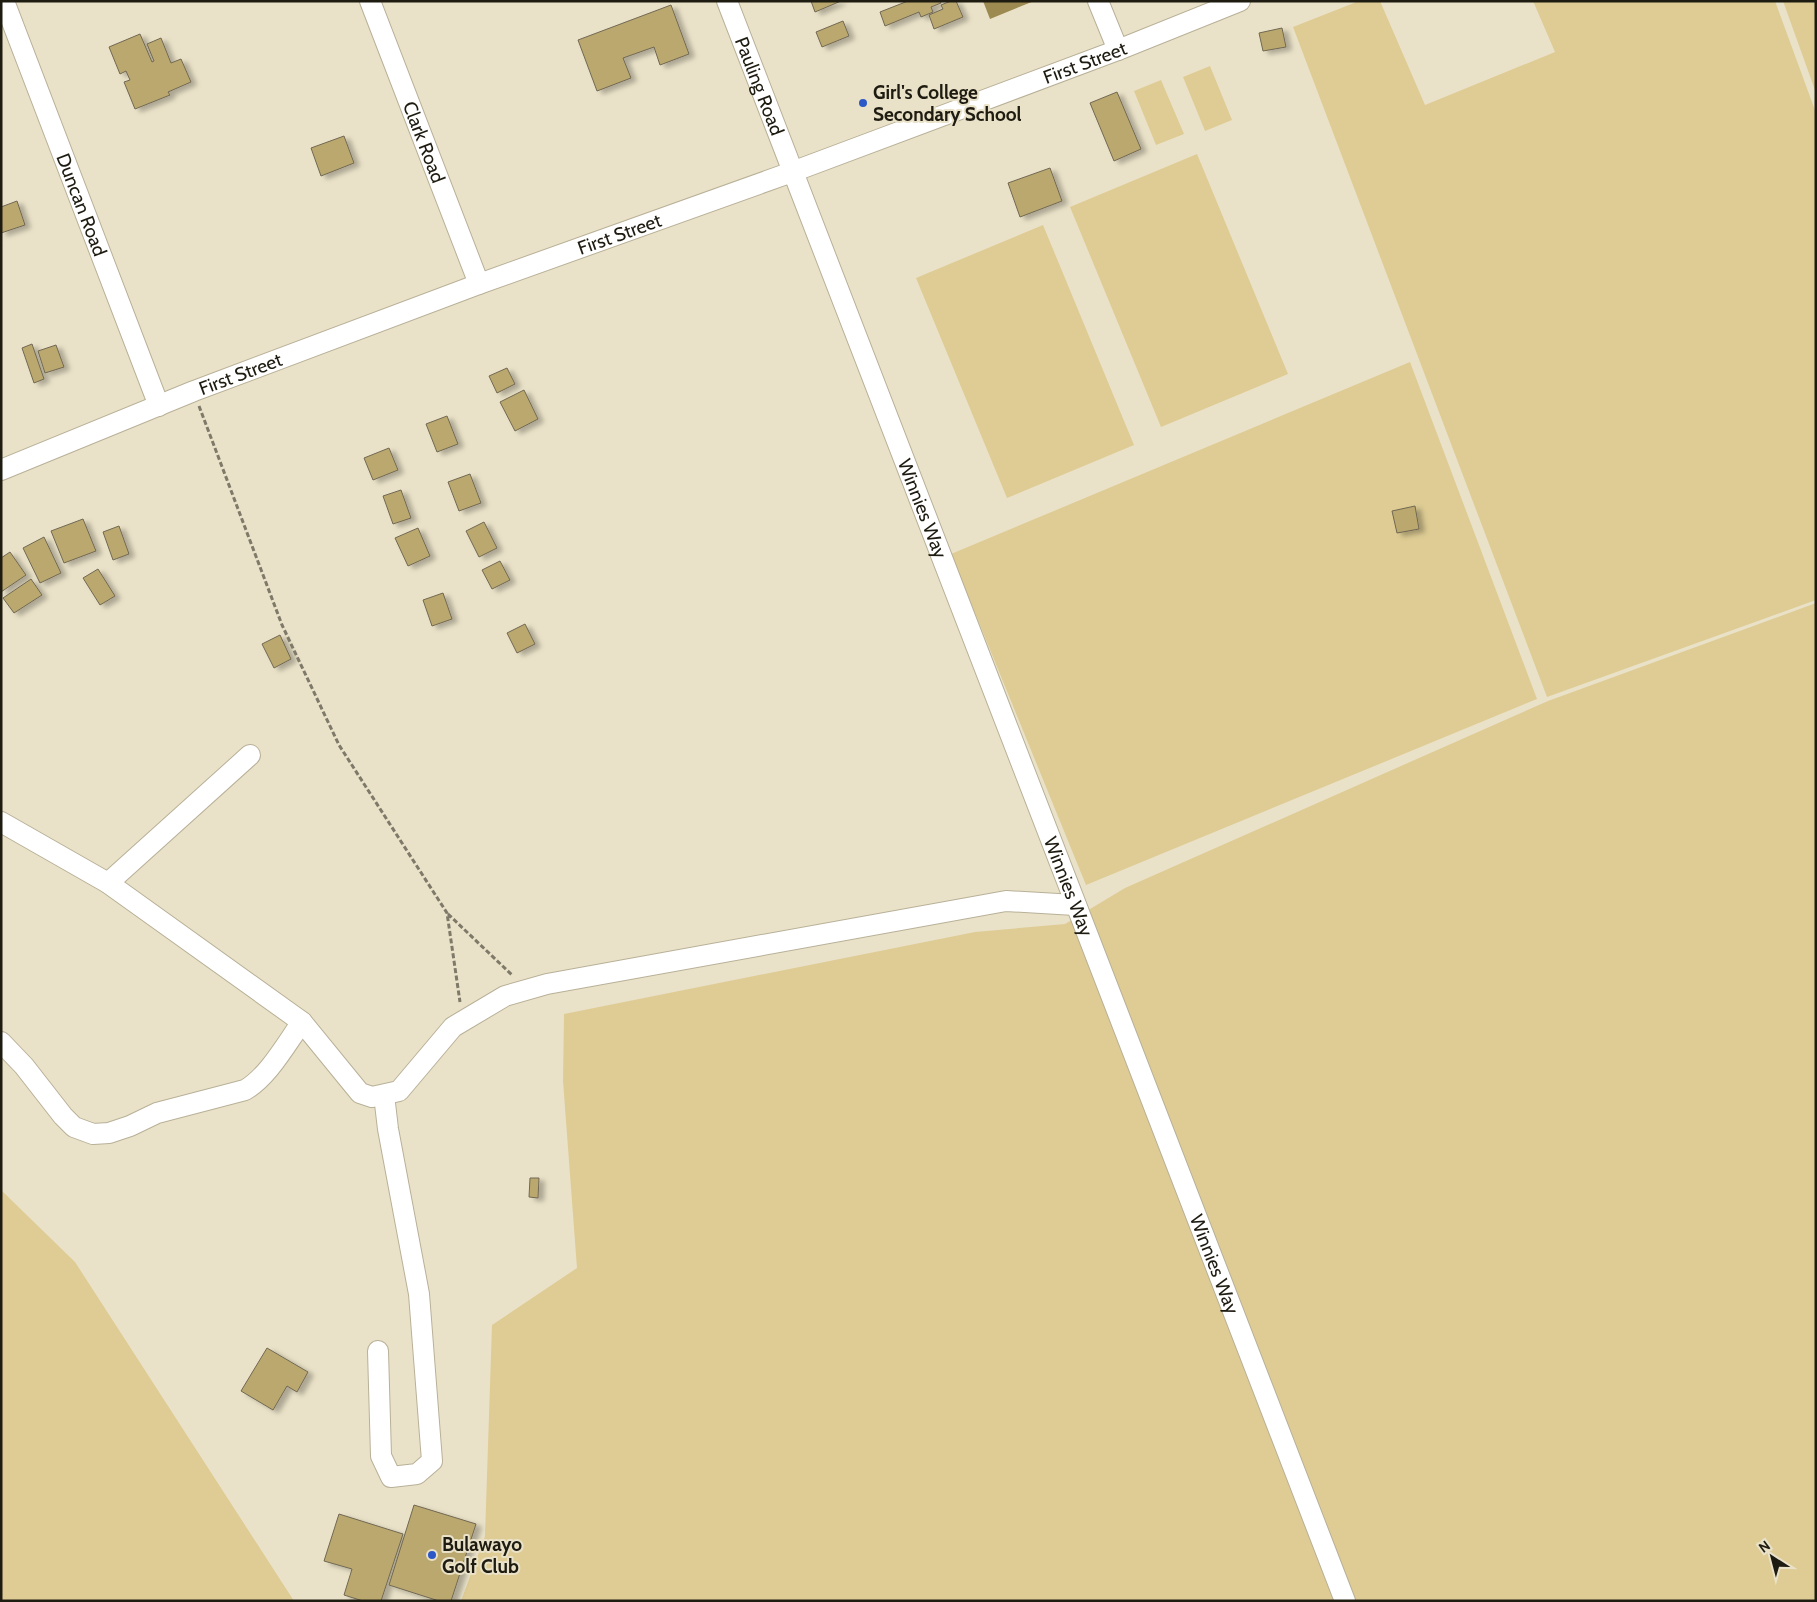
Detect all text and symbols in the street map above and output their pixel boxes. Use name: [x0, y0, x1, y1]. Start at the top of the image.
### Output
street label: Pauling Road: [730, 33, 789, 138]
street label: First Street: [1040, 36, 1130, 89]
place label: Girl's College Secondary School: [873, 81, 1022, 126]
marker: Girl's College Secondary School: [857, 97, 869, 109]
street label: Clark Road: [398, 98, 450, 186]
street label: Duncan Road: [52, 150, 112, 259]
street label: First Street: [574, 208, 665, 259]
street label: First Street: [195, 347, 286, 400]
street label: Winnies Way: [893, 455, 953, 562]
street label: Winnies Way: [1039, 833, 1099, 940]
street label: Winnies Way: [1185, 1211, 1245, 1317]
north arrow: [1747, 1532, 1797, 1582]
place label: Bulawayo Golf Club: [442, 1533, 522, 1578]
text: N: [1755, 1536, 1774, 1557]
marker: Bulawayo Golf Club: [426, 1549, 438, 1561]

